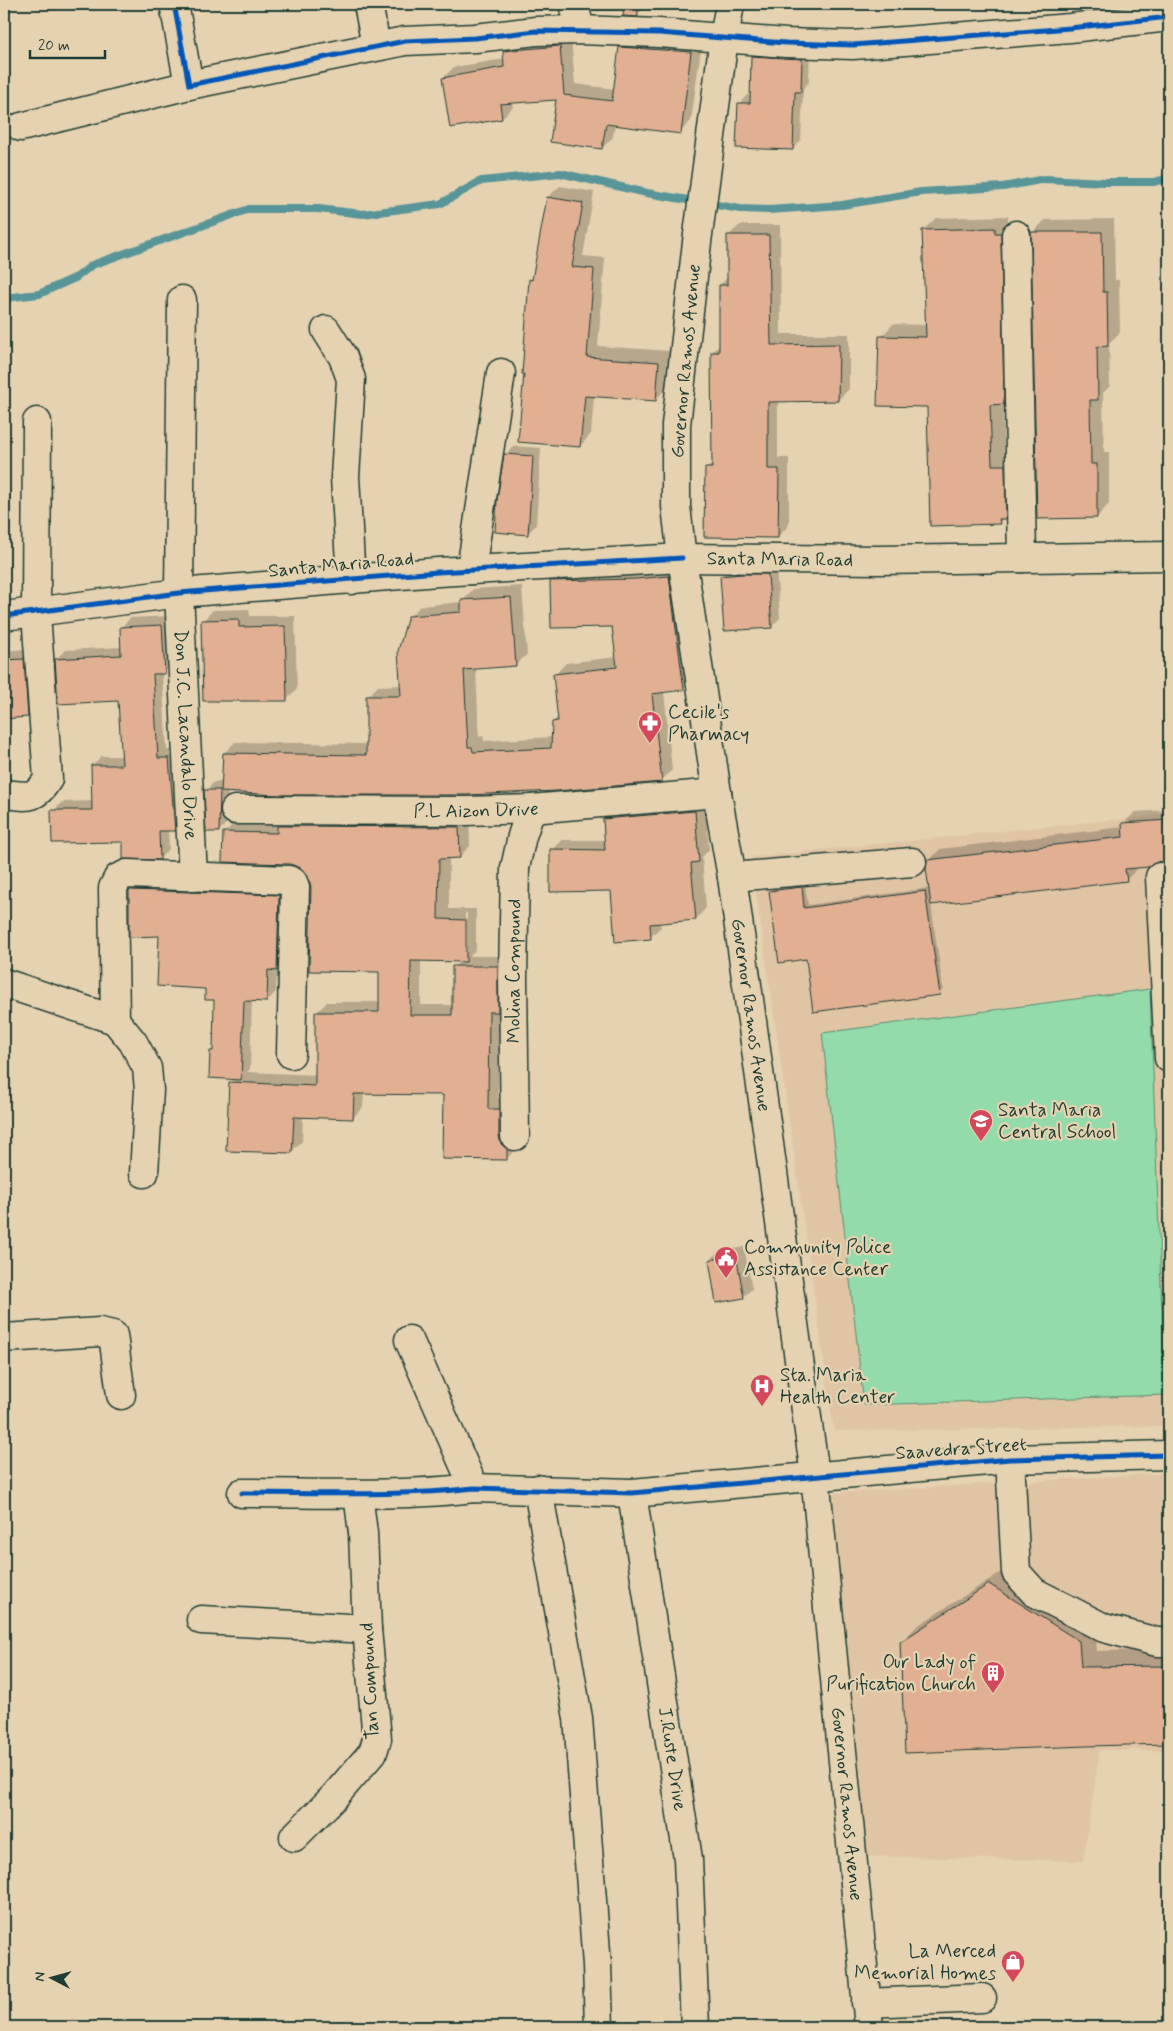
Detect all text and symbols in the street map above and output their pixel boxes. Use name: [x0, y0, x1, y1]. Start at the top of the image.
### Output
scale bar: [30, 28, 105, 60]
text: 20 m: [38, 36, 70, 56]
street label: Governor Ramos Avenue: [665, 263, 707, 459]
street label: Santa Maria Road: [267, 546, 415, 584]
street label: Santa Maria Road: [707, 546, 853, 572]
street label: Don J.C. Lacandalo Drive: [168, 629, 204, 840]
place label: Cecile's Pharmacy: [668, 700, 749, 747]
pharmacy icon: Cecile's Pharmacy: [637, 710, 663, 744]
street label: P.L Aizon Drive: [413, 796, 540, 824]
street label: Molina Compound: [500, 899, 527, 1043]
street label: Governor Ramos Avenue: [725, 917, 777, 1113]
place label: Santa Maria Central School: [998, 1098, 1116, 1145]
school or university icon: Santa Maria Central School: [968, 1108, 994, 1142]
place label: Community Police Assistance Center: [744, 1235, 891, 1282]
public building icon: Community Police Assistance Center: [713, 1245, 739, 1279]
place label: Sta. Maria Health Center: [780, 1363, 895, 1410]
hospital icon: Sta. Maria Health Center: [749, 1373, 775, 1407]
street label: Saavedra Street: [894, 1432, 1028, 1466]
street label: Tan Compound: [354, 1622, 386, 1740]
place label: Our Lady of Purification Church: [826, 1650, 976, 1697]
building icon: Our Lady of Purification Church: [980, 1660, 1006, 1694]
street label: J.Ruste Drive: [652, 1705, 693, 1813]
street label: Governor Ramos Avenue: [825, 1706, 869, 1902]
place label: La Merced Memorial Homes: [854, 1939, 997, 1986]
shop icon: La Merced Memorial Homes: [1000, 1949, 1026, 1983]
north arrow: [28, 1954, 78, 2004]
text: N: [31, 1971, 50, 1982]

